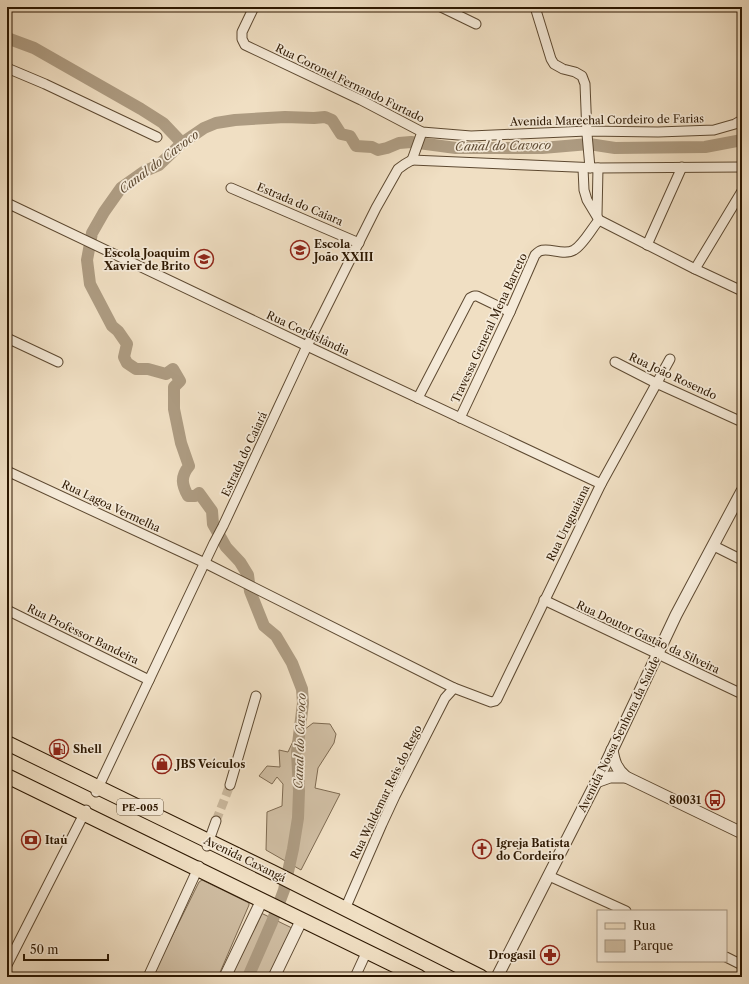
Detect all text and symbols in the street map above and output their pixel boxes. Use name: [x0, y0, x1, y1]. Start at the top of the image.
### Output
street label: Rua Coronel Fernando Furtado: [273, 41, 427, 125]
street label: Avenida Marechal Cordeiro de Farias: [509, 111, 704, 129]
water label: Canal do Cavoco: [116, 127, 202, 196]
water label: Canal do Cavoco: [455, 137, 551, 154]
street label: Estrada do Caiara: [255, 180, 345, 229]
place label: Escola João XXIII: [312, 237, 374, 264]
school or university icon: Escola João XXIII: [289, 239, 311, 261]
place label: Escola Joaquim Xavier de Brito: [103, 246, 190, 273]
school or university icon: Escola Joaquim Xavier de Brito: [193, 248, 215, 270]
street label: Travessa General Mena Barreto: [448, 250, 530, 405]
street label: Rua Cordislândia: [264, 308, 352, 358]
street label: Rua João Rosendo: [627, 350, 719, 403]
street label: Estrada do Caiará: [218, 409, 270, 499]
street label: Rua Lagoa Vermelha: [59, 477, 163, 535]
street label: Rua Uruguaiana: [543, 482, 593, 563]
street label: Rua Doutor Gastão da Silveira: [574, 598, 722, 677]
street label: Rua Professor Bandeira: [25, 601, 141, 667]
street label: Avenida Nossa Senhora da Saúde: [575, 654, 663, 815]
water label: Canal do Cavoco: [290, 692, 309, 789]
street label: Rua Waldemar Reis do Rego: [347, 722, 425, 861]
fuel station icon: Shell: [48, 738, 70, 760]
place label: Shell: [73, 742, 102, 756]
shop icon: JBS Veículos: [151, 753, 173, 775]
place label: JBS Veículos: [174, 757, 245, 771]
bus stop icon: 80031: [704, 789, 726, 811]
place label: 80031: [669, 793, 701, 807]
road number: PE-005: [117, 799, 163, 815]
bank icon: Itaú: [20, 829, 42, 851]
place label: Itaú: [45, 833, 68, 847]
street label: Avenida Caxangá: [201, 833, 289, 885]
place label: Igreja Batista do Cordeiro: [496, 836, 571, 863]
church icon: Igreja Batista do Cordeiro: [471, 838, 493, 860]
legend: [597, 910, 727, 962]
text: Rua: [633, 918, 656, 933]
scale bar: [24, 936, 108, 962]
text: Parque: [633, 938, 674, 953]
text: 50 m: [30, 942, 59, 957]
pharmacy icon: Drogasil: [539, 944, 561, 966]
place label: Drogasil: [489, 948, 536, 962]

